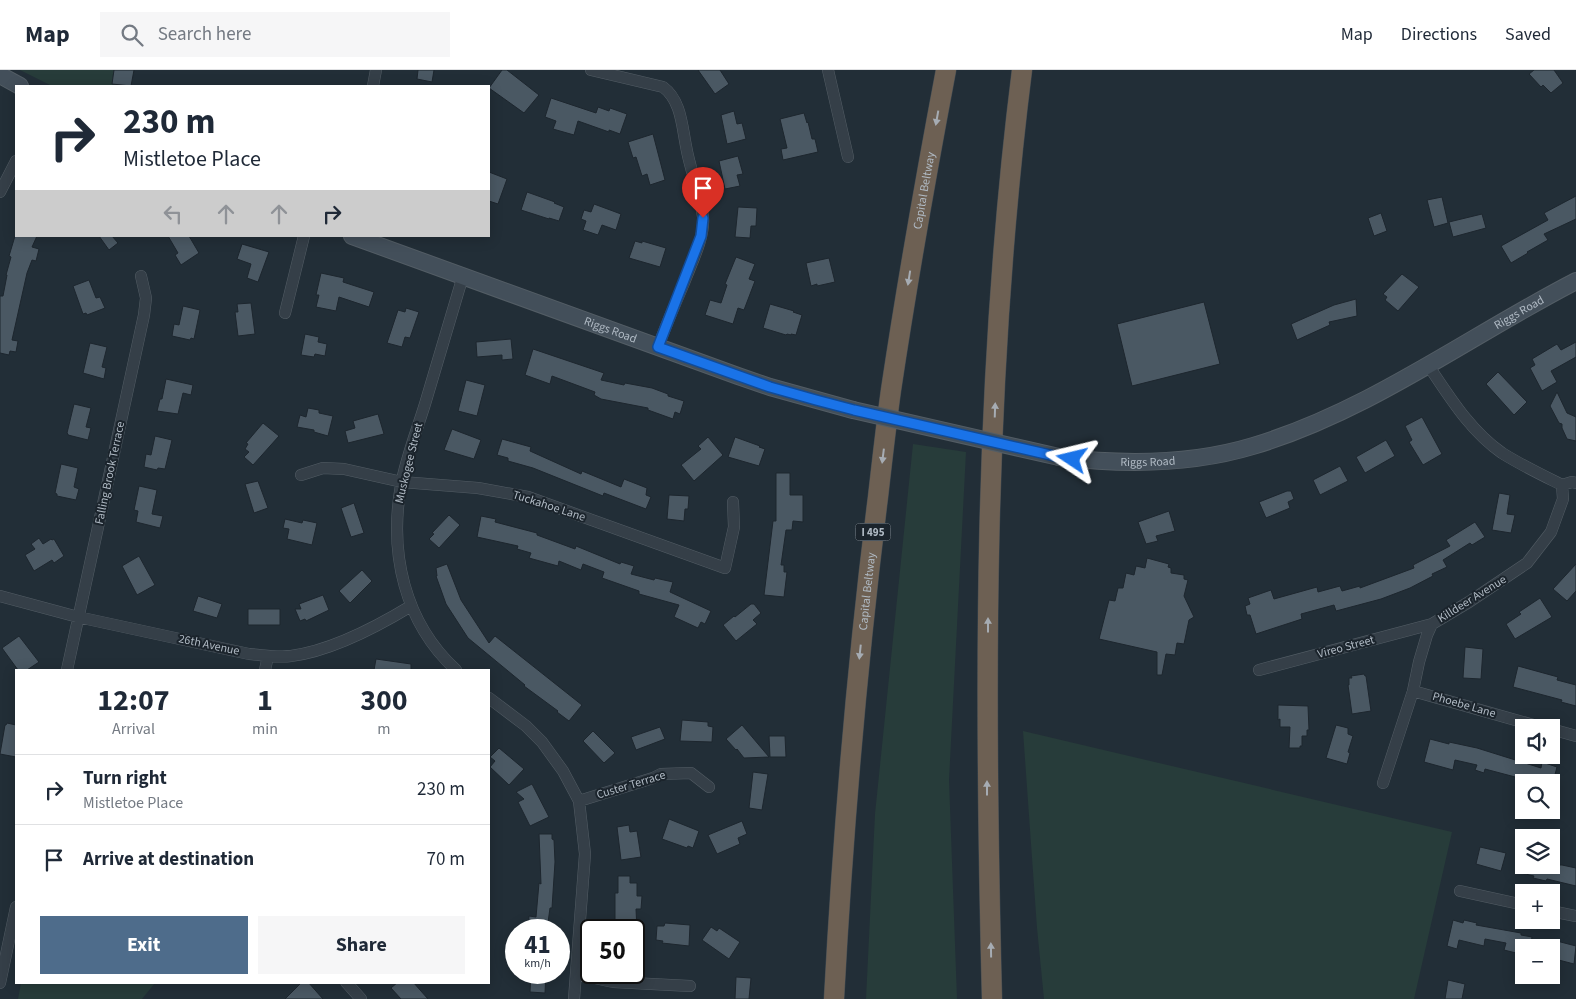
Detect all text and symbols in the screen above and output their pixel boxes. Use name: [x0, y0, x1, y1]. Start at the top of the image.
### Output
search box: [100, 12, 450, 57]
text: Map: [25, 17, 70, 52]
icon: search: [118, 21, 146, 49]
text: Search here: [158, 21, 251, 48]
text: Map: [1341, 22, 1373, 47]
text: Directions: [1401, 22, 1477, 47]
text: Saved: [1505, 22, 1551, 47]
text: 230 m: [123, 97, 215, 147]
icon: right: [40, 105, 105, 170]
one-way arrow: [933, 110, 941, 126]
text: Mistletoe Place: [123, 143, 261, 175]
street label: Capital Beltway: [909, 150, 939, 230]
pin: [682, 167, 724, 218]
icon: arrive: [689, 174, 717, 202]
icon: left: [159, 200, 187, 228]
icon: ahead: [212, 200, 240, 228]
icon: ahead: [265, 200, 293, 228]
icon: right: [318, 200, 346, 228]
one-way arrow: [905, 270, 913, 286]
street label: Riggs Road: [1491, 291, 1547, 333]
street label: Riggs Road: [582, 312, 639, 347]
one-way arrow: [991, 402, 999, 418]
street label: Falling Brook Terrace: [91, 420, 129, 526]
street label: Muskogee Street: [391, 421, 427, 505]
position arrow: [1045, 432, 1097, 484]
one-way arrow: [879, 448, 887, 464]
street label: Riggs Road: [1120, 452, 1176, 471]
street label: Tuckahoe Lane: [510, 486, 588, 526]
road number: I 495: [856, 524, 890, 541]
street label: Capital Beltway: [854, 551, 880, 631]
street label: Killdeer Avenue: [1434, 571, 1510, 627]
one-way arrow: [984, 617, 992, 633]
street label: 26th Avenue: [177, 630, 241, 660]
street label: Vireo Street: [1316, 631, 1376, 663]
one-way arrow: [856, 645, 864, 661]
text: 12:07: [97, 679, 170, 722]
text: 1: [257, 679, 273, 722]
text: 300: [360, 679, 408, 722]
street label: Phoebe Lane: [1430, 688, 1498, 722]
text: Arrival: [112, 718, 155, 740]
text: min: [252, 718, 278, 740]
text: m: [377, 718, 391, 740]
map controls: [1515, 719, 1560, 984]
button: sound: [1515, 719, 1560, 764]
text: Turn right: [83, 765, 167, 792]
street label: Custer Terrace: [594, 766, 668, 804]
button: search: [1515, 774, 1560, 819]
icon: right: [40, 776, 68, 804]
text: 230 m: [417, 776, 465, 803]
one-way arrow: [983, 780, 991, 796]
text: Mistletoe Place: [83, 792, 183, 814]
button: layers: [1515, 829, 1560, 874]
icon: arrive: [40, 846, 68, 874]
text: Arrive at destination: [83, 846, 254, 873]
text: 70 m: [427, 846, 465, 873]
button: +: [1515, 884, 1560, 929]
button: Exit: [40, 916, 248, 974]
button: Share: [258, 916, 465, 974]
speed limit sign: 50: [580, 919, 645, 984]
text: 41: [524, 927, 551, 963]
button: −: [1515, 939, 1560, 984]
one-way arrow: [987, 942, 995, 958]
text: km/h: [524, 955, 551, 972]

